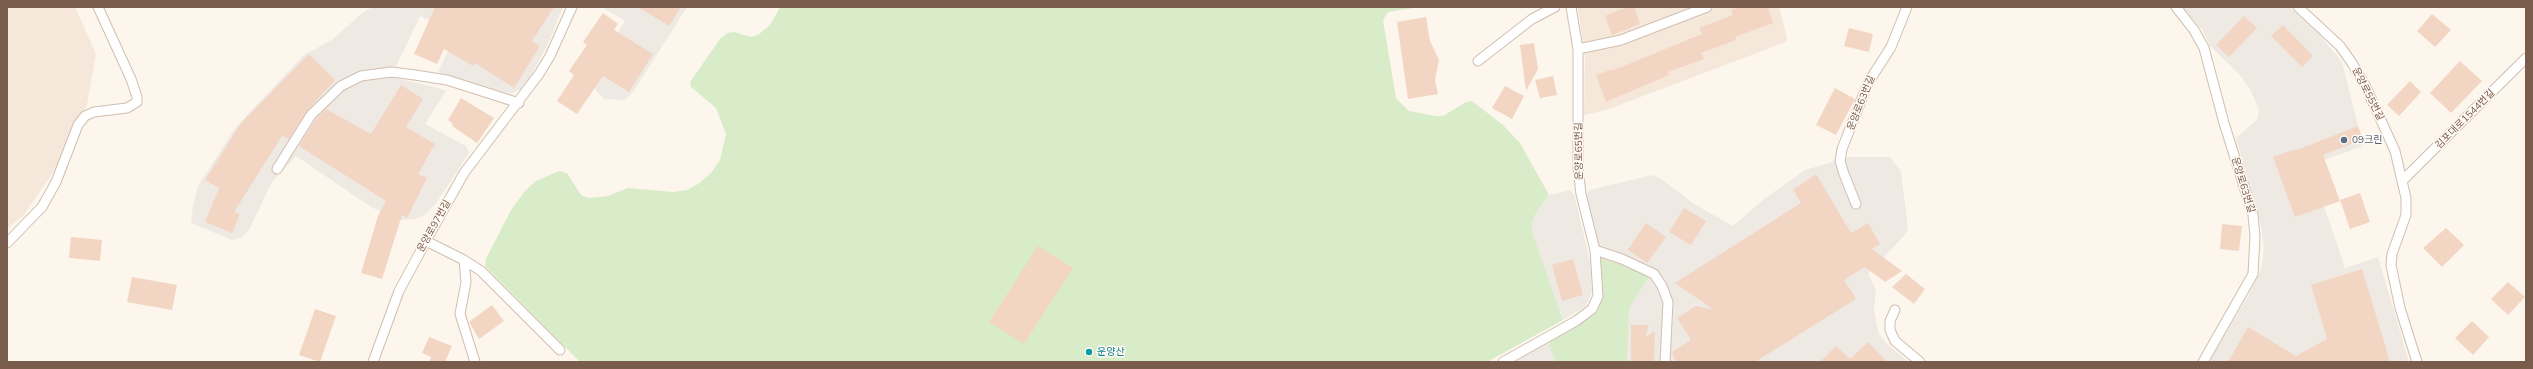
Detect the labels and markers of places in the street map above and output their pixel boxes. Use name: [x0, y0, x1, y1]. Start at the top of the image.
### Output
place label: 09크린: [2352, 134, 2382, 146]
marker: 09크린: [2339, 135, 2349, 145]
place label: 운양산: [1097, 346, 1125, 358]
marker: 운양산: [1084, 347, 1094, 357]

